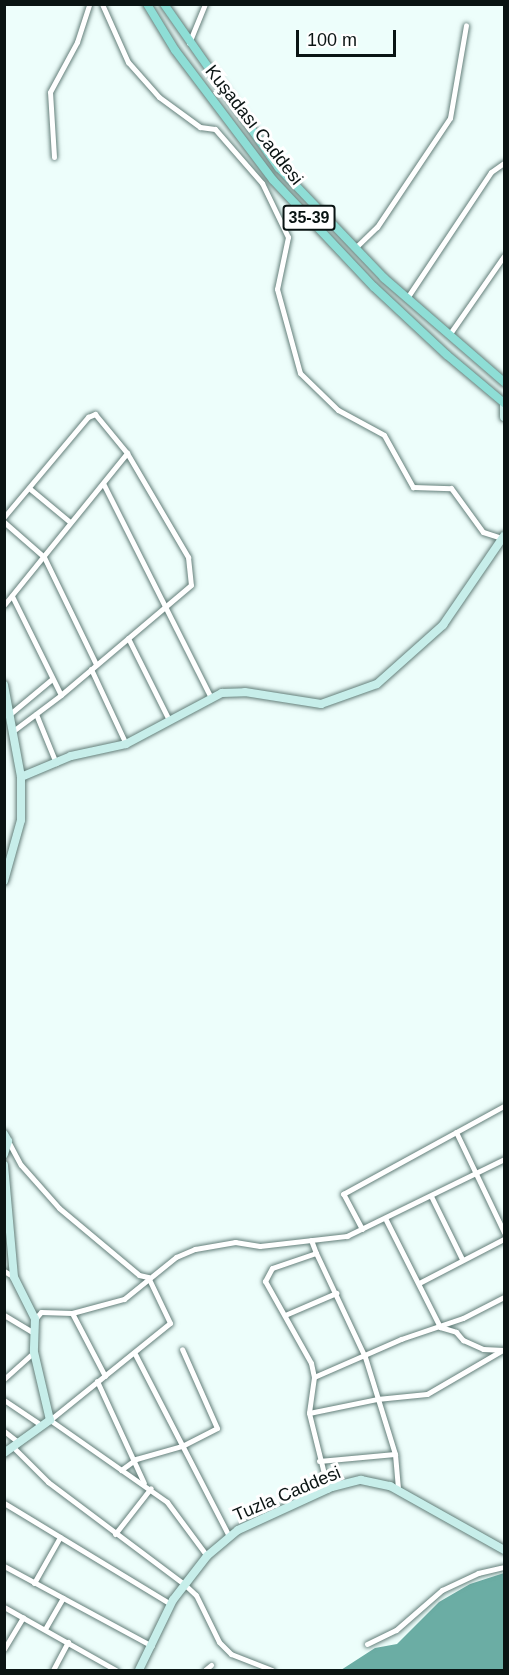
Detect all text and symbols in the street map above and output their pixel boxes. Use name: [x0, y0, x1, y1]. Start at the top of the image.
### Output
scale bar: [299, 18, 400, 56]
text: 100 m: [307, 30, 357, 50]
street label: Kuşadası Caddesi: [201, 61, 307, 189]
road number: 35-39: [282, 205, 336, 231]
street label: Tuzla Caddesi: [230, 1462, 344, 1526]

